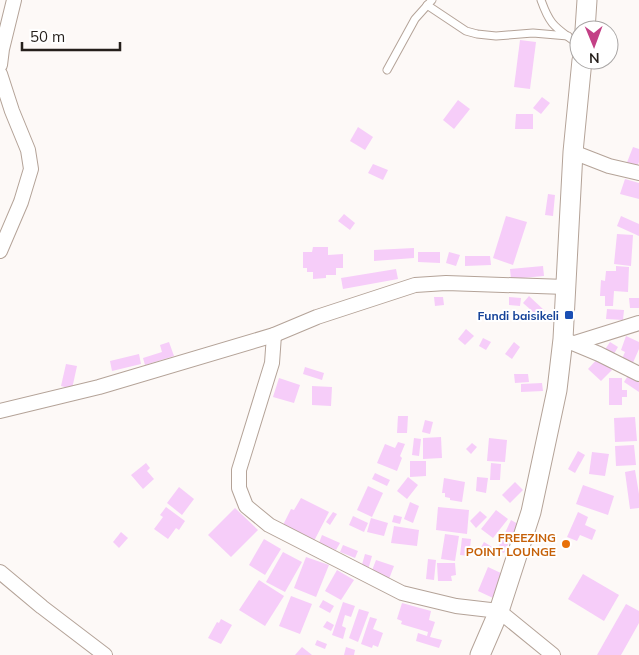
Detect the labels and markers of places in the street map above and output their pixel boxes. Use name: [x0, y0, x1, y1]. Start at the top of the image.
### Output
place label: Fundi baisikeli: [478, 308, 559, 323]
marker: Fundi baisikeli: [563, 309, 575, 321]
place label: FREEZING POINT LOUNGE: [466, 530, 556, 559]
marker: FREEZING POINT LOUNGE: [560, 538, 572, 550]

